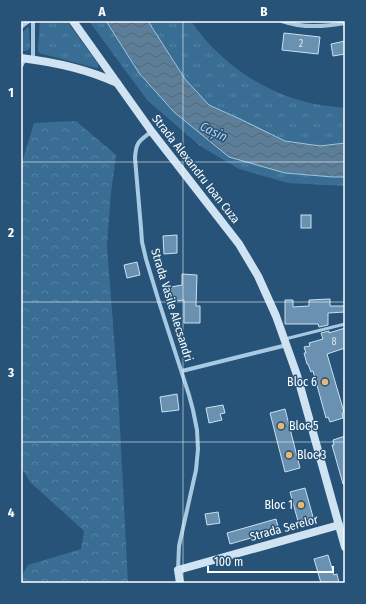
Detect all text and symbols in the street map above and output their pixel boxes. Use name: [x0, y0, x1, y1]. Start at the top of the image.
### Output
text: A: [97, 4, 106, 19]
text: B: [260, 4, 268, 19]
house number: 2: [299, 38, 304, 50]
text: 1: [8, 85, 14, 100]
street label: Strada Alexandru Ioan Cuza: [149, 112, 243, 226]
water label: Cașin: [197, 118, 230, 145]
text: 2: [7, 225, 14, 240]
street label: Strada Vasile Alecsandri: [148, 247, 196, 363]
house number: 8: [332, 336, 337, 348]
text: 3: [7, 365, 14, 380]
place label: Bloc 6: [287, 375, 317, 389]
marker: Bloc 6: [320, 377, 330, 387]
place label: Bloc 5: [289, 419, 319, 433]
marker: Bloc 5: [276, 421, 286, 431]
place label: Bloc 3: [297, 448, 326, 462]
marker: Bloc 3: [284, 450, 294, 460]
place label: Bloc 1: [264, 498, 293, 512]
marker: Bloc 1: [296, 500, 306, 510]
text: 4: [8, 505, 15, 520]
street label: Strada Serelor: [248, 512, 320, 544]
scale bar: [208, 548, 333, 574]
text: 100 m: [214, 555, 243, 569]

